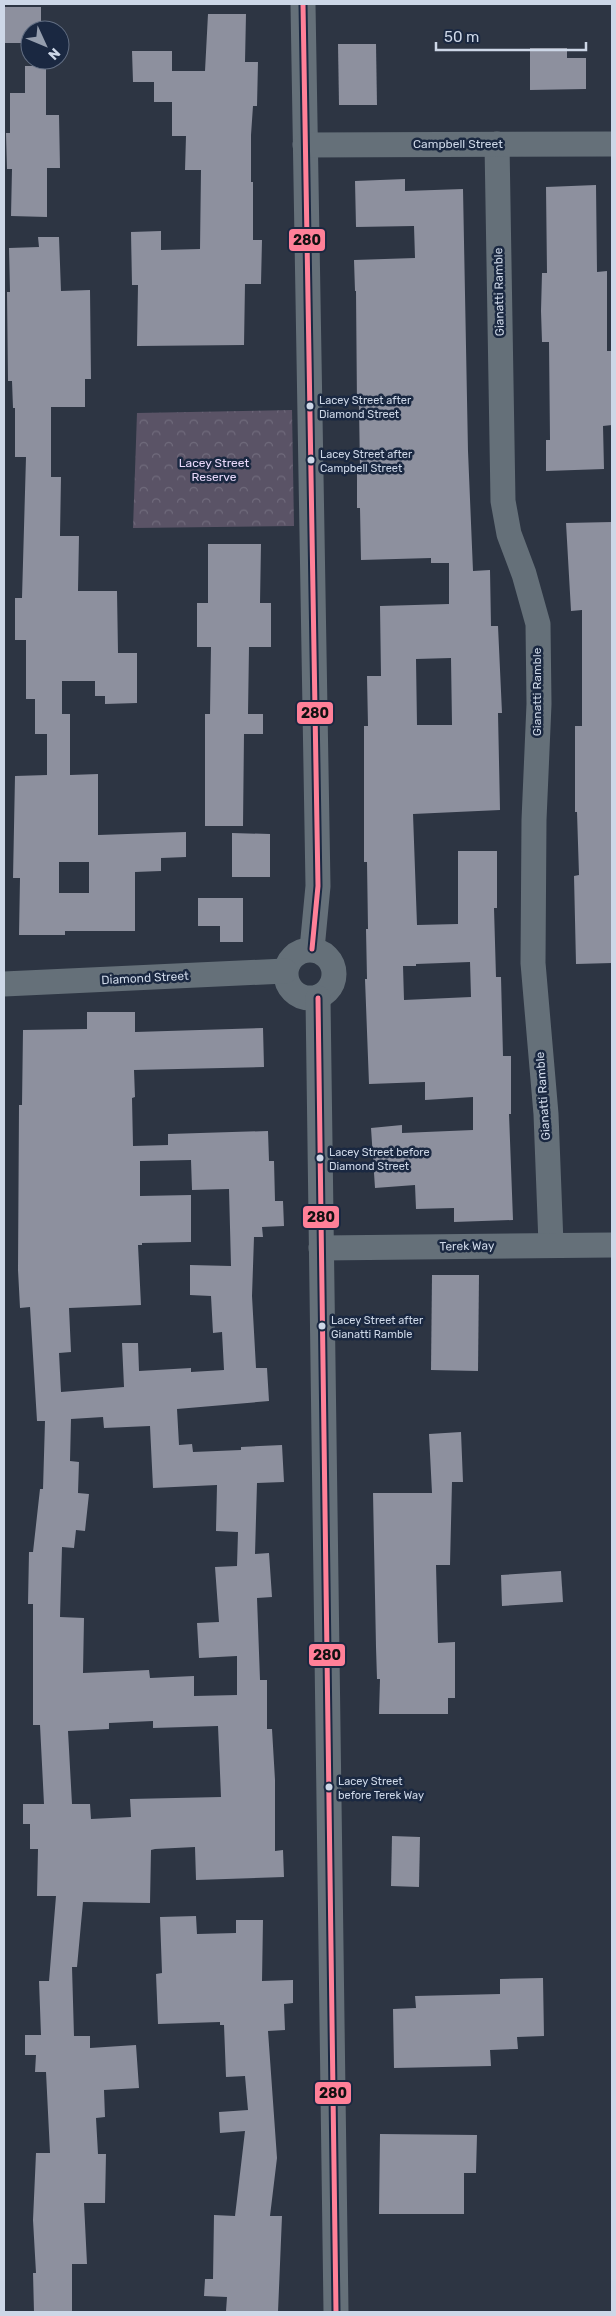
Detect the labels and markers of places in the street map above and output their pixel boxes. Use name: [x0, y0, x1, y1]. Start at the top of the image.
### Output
place label: Lacey Street after Diamond Street: [319, 394, 412, 421]
marker: Lacey Street after Diamond Street: [305, 401, 315, 411]
place label: Lacey Street after Campbell Street: [320, 448, 413, 475]
marker: Lacey Street after Campbell Street: [306, 455, 316, 465]
place label: Lacey Street before Diamond Street: [329, 1146, 430, 1173]
marker: Lacey Street before Diamond Street: [315, 1153, 325, 1163]
place label: Lacey Street after Gianatti Ramble: [331, 1314, 424, 1341]
marker: Lacey Street after Gianatti Ramble: [317, 1321, 327, 1331]
place label: Lacey Street before Terek Way: [338, 1775, 424, 1802]
marker: Lacey Street before Terek Way: [324, 1782, 334, 1792]

